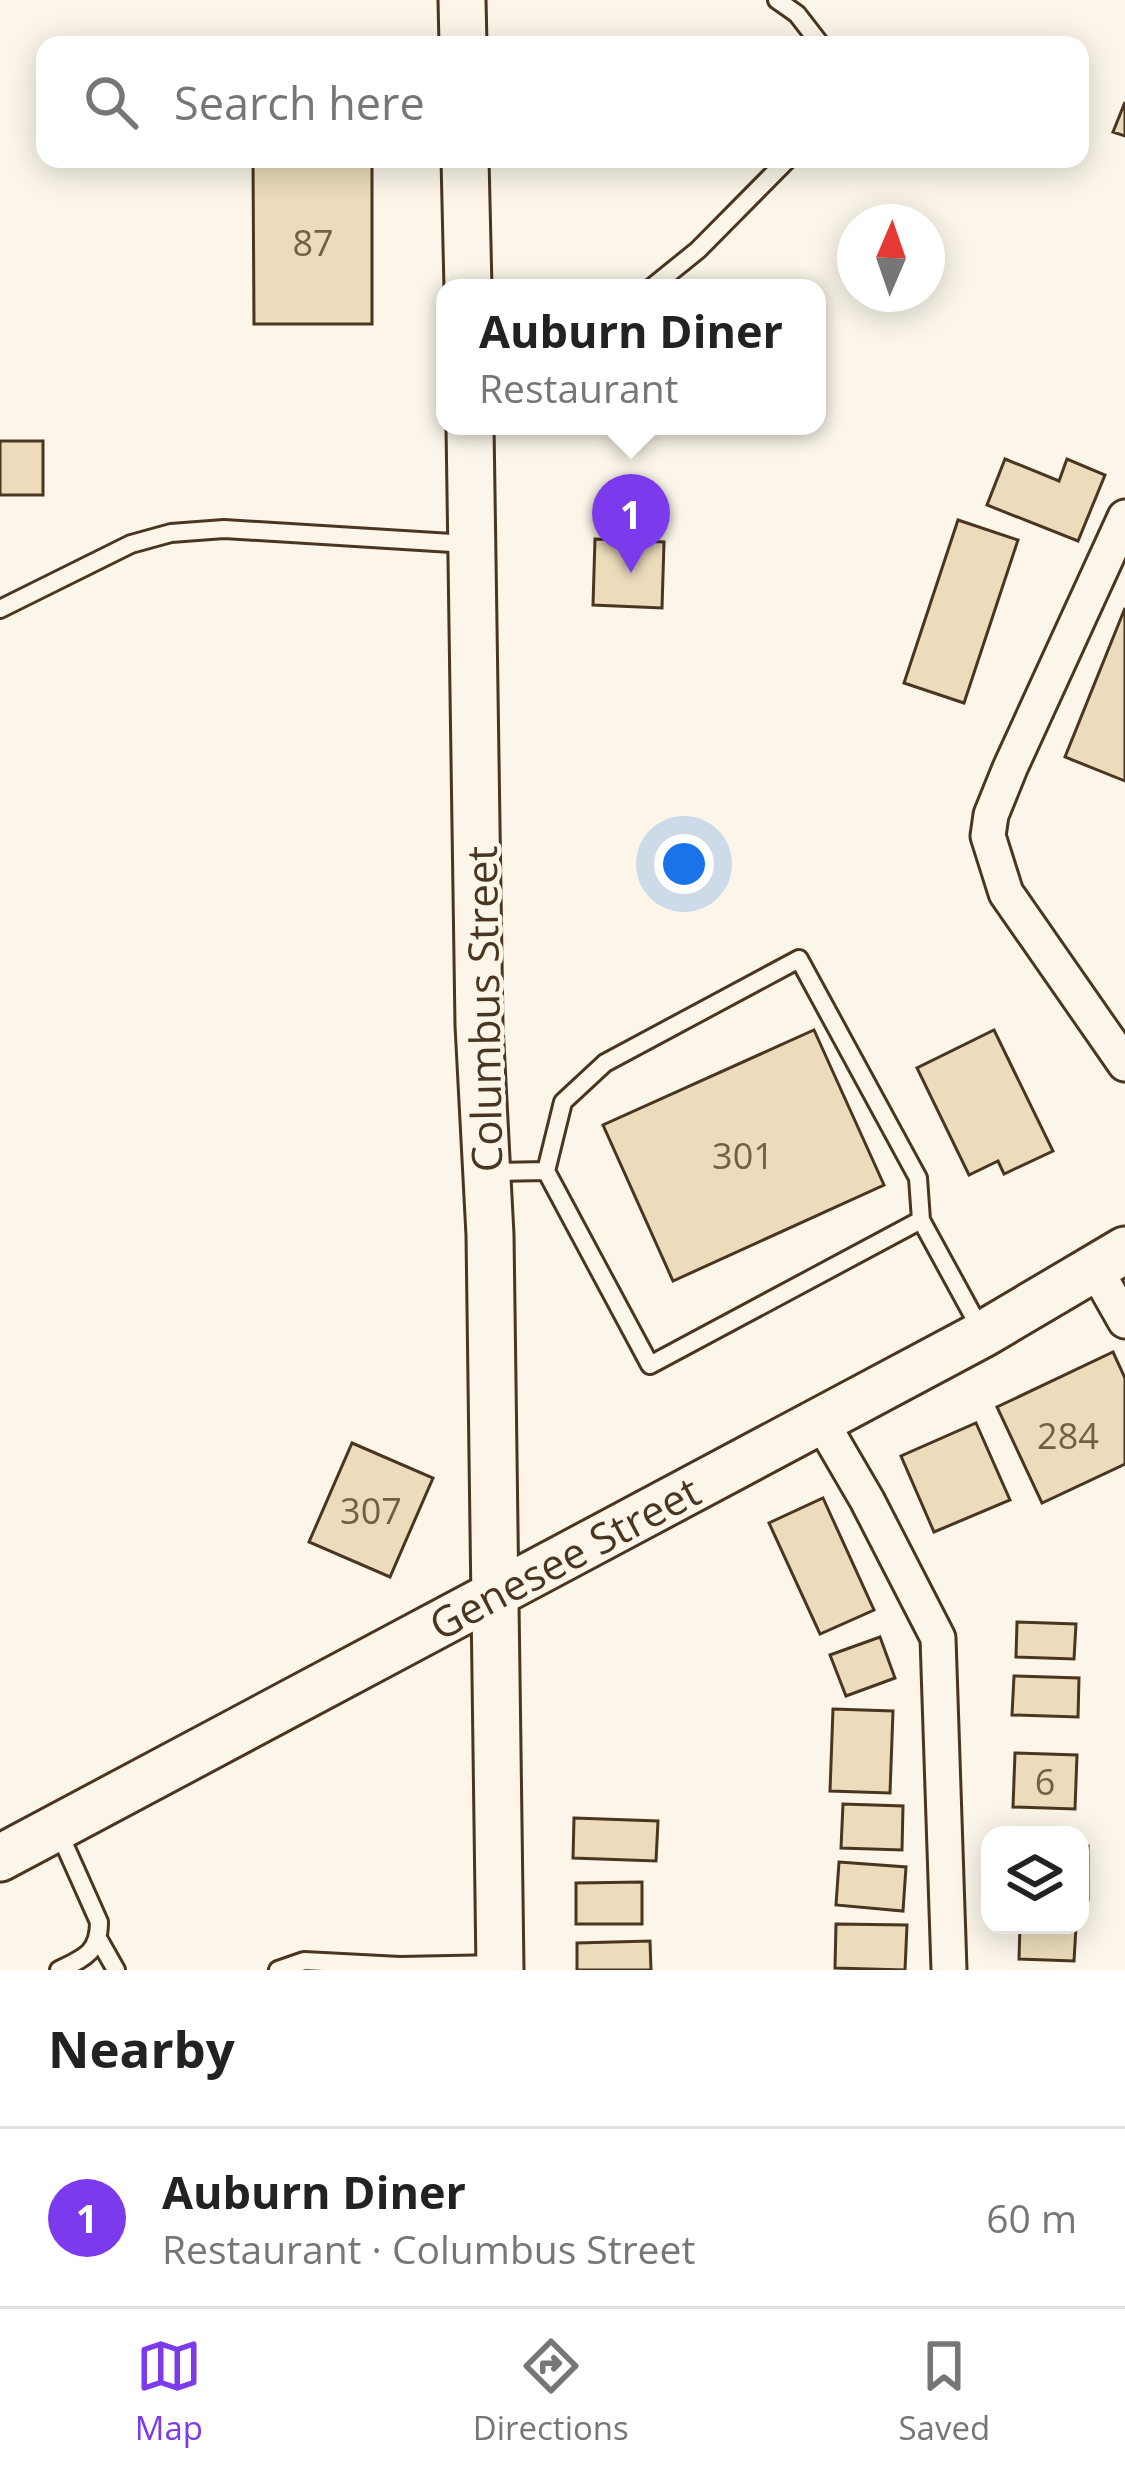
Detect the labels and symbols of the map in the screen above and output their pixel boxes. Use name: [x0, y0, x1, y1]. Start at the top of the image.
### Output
north arrow: [837, 204, 945, 312]
house number: 87: [292, 218, 334, 267]
pin: 1: [592, 474, 670, 573]
your location: [654, 834, 714, 894]
street label: Columbus Street: [452, 845, 514, 1173]
house number: 301: [712, 1131, 774, 1180]
house number: 284: [1037, 1411, 1099, 1460]
street label: Genesee Street: [419, 1462, 709, 1652]
house number: 307: [340, 1486, 402, 1535]
house number: 6: [1035, 1757, 1055, 1806]

